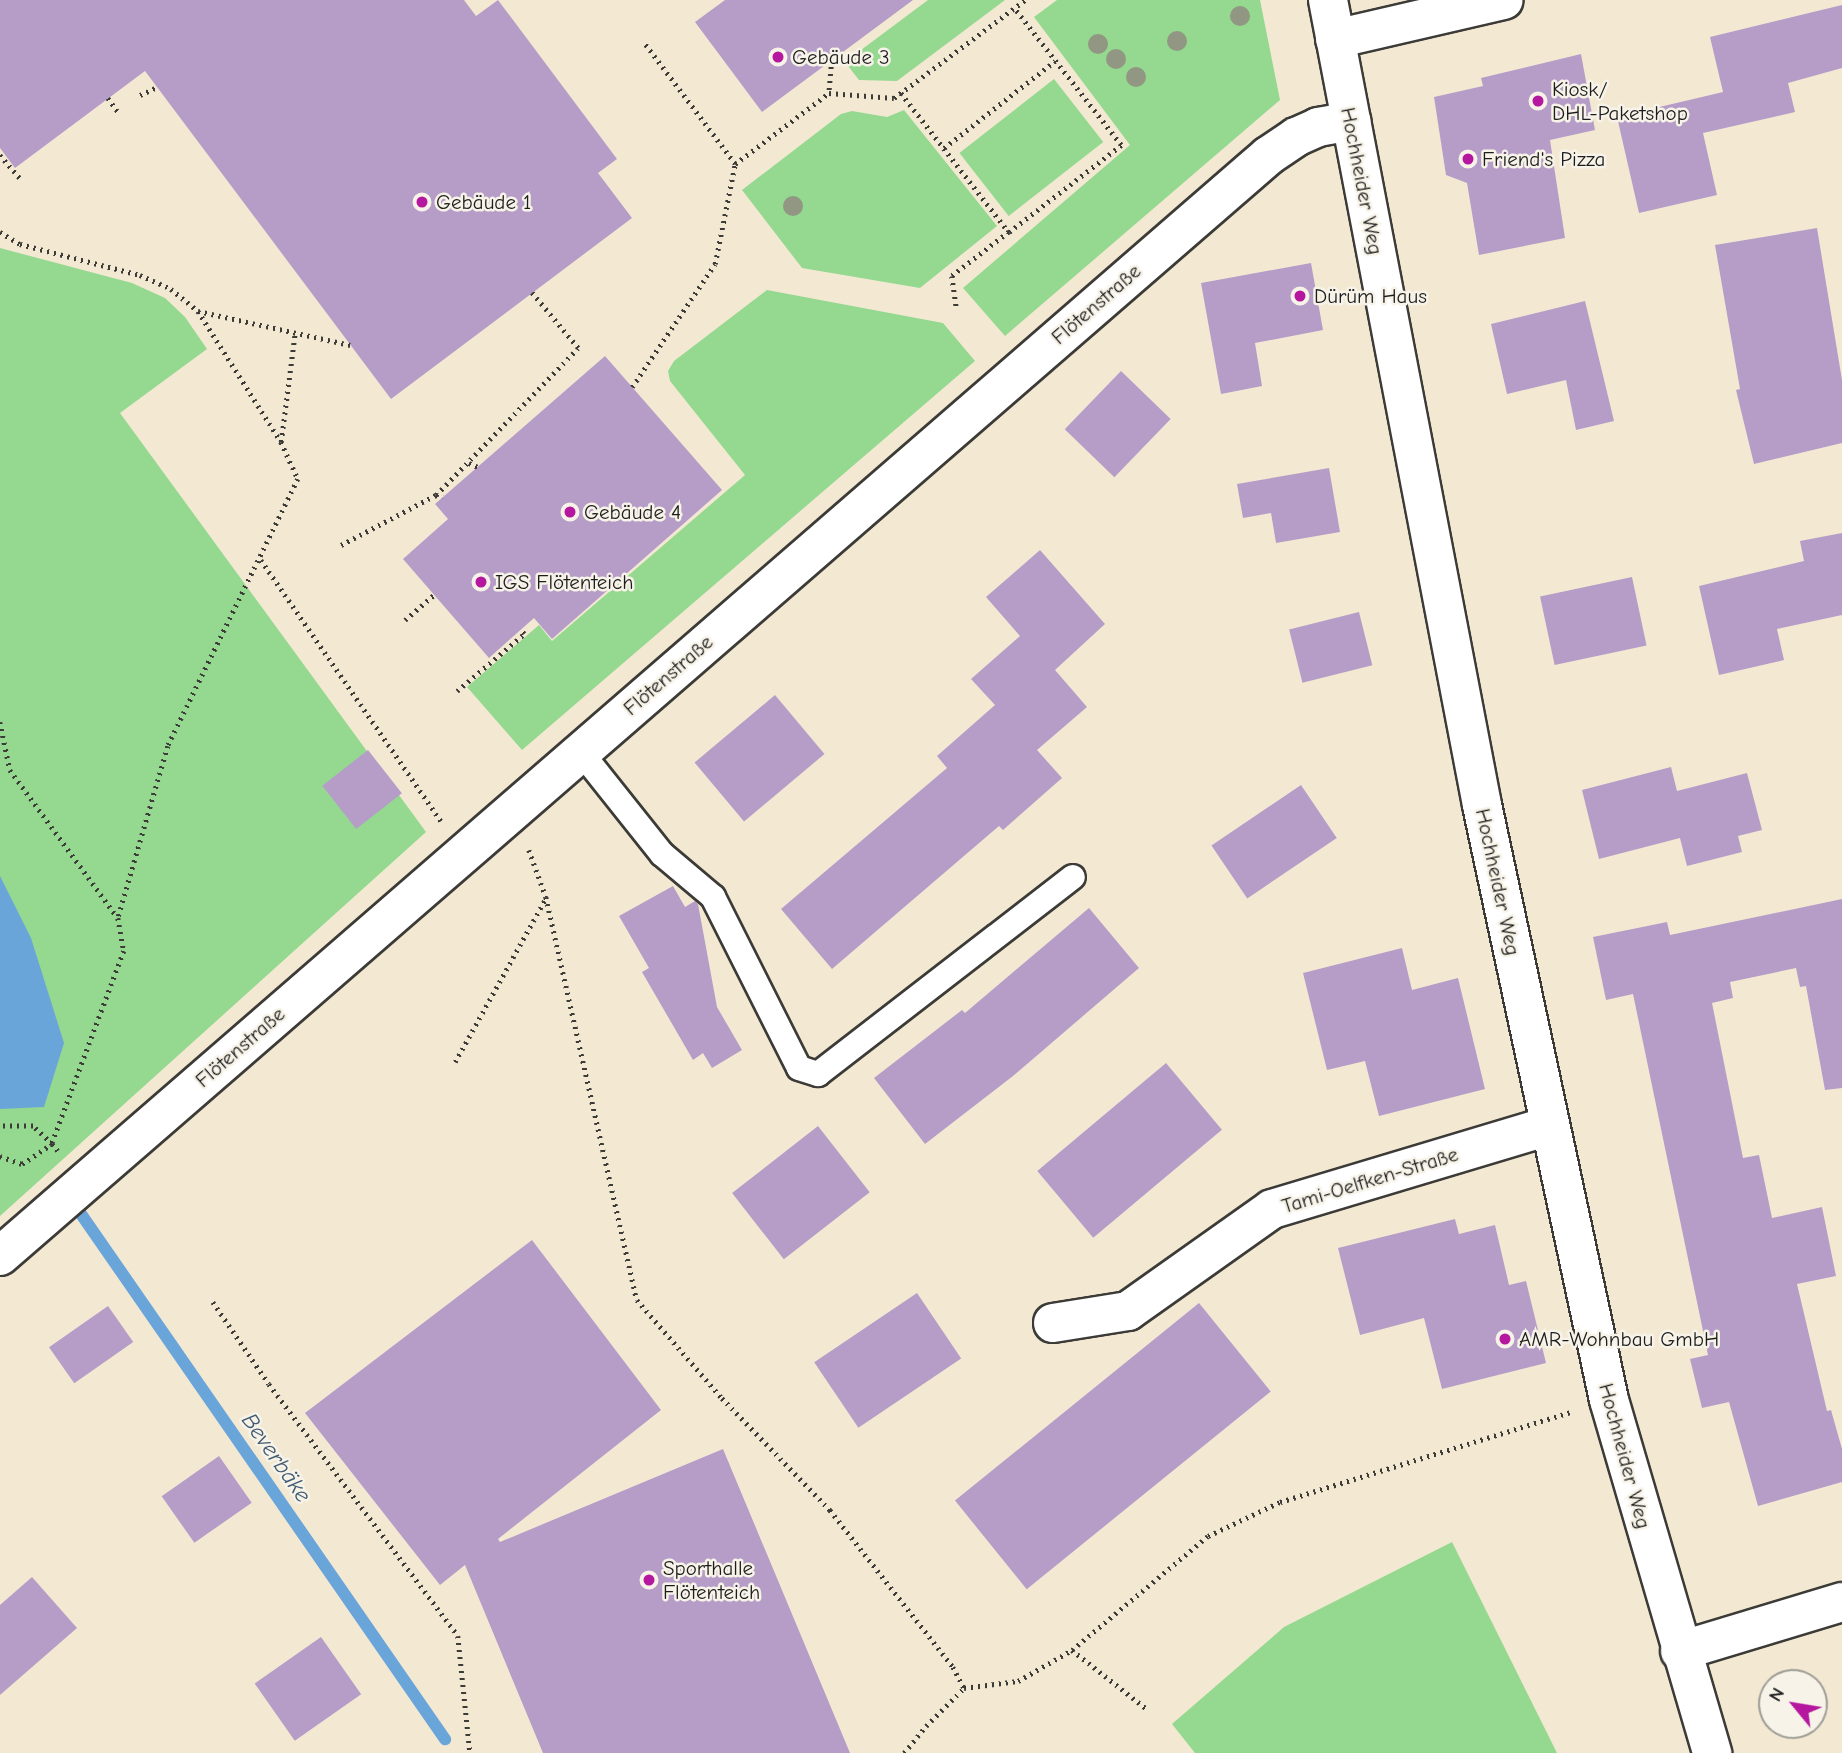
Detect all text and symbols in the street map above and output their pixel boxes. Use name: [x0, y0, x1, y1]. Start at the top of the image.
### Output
place label: Gebäude 3: [792, 44, 890, 70]
marker: Gebäude 3: [770, 49, 786, 65]
place label: Kiosk/ DHL-Paketshop: [1552, 76, 1688, 126]
marker: Kiosk/ DHL-Paketshop: [1530, 93, 1546, 109]
street label: Hochheider Weg: [1335, 105, 1389, 257]
place label: Friend's Pizza: [1482, 146, 1605, 172]
marker: Friend's Pizza: [1460, 151, 1476, 167]
place label: Gebäude 1: [436, 189, 531, 215]
marker: Gebäude 1: [414, 194, 430, 210]
street label: Flötenstraße: [1046, 258, 1146, 350]
place label: Dürüm Haus: [1314, 283, 1427, 309]
marker: Dürüm Haus: [1292, 288, 1308, 304]
place label: Gebäude 4: [584, 499, 681, 525]
marker: Gebäude 4: [562, 504, 578, 520]
place label: IGS Flötenteich: [495, 569, 633, 595]
marker: IGS Flötenteich: [473, 574, 489, 590]
street label: Flötenstraße: [618, 629, 718, 721]
street label: Hochheider Weg: [1470, 806, 1526, 958]
street label: Flötenstraße: [190, 1001, 290, 1093]
street label: Tami-Oelfken-Straße: [1279, 1141, 1461, 1219]
place label: AMR-Wohnbau GmbH: [1519, 1326, 1719, 1352]
marker: AMR-Wohnbau GmbH: [1497, 1331, 1513, 1347]
street label: Hochheider Weg: [1593, 1380, 1657, 1532]
water label: Beverbäke: [235, 1408, 317, 1508]
place label: Sporthalle Flötenteich: [663, 1555, 760, 1605]
marker: Sporthalle Flötenteich: [641, 1572, 657, 1588]
north arrow: [1758, 1669, 1828, 1739]
text: N: [1764, 1684, 1789, 1705]

